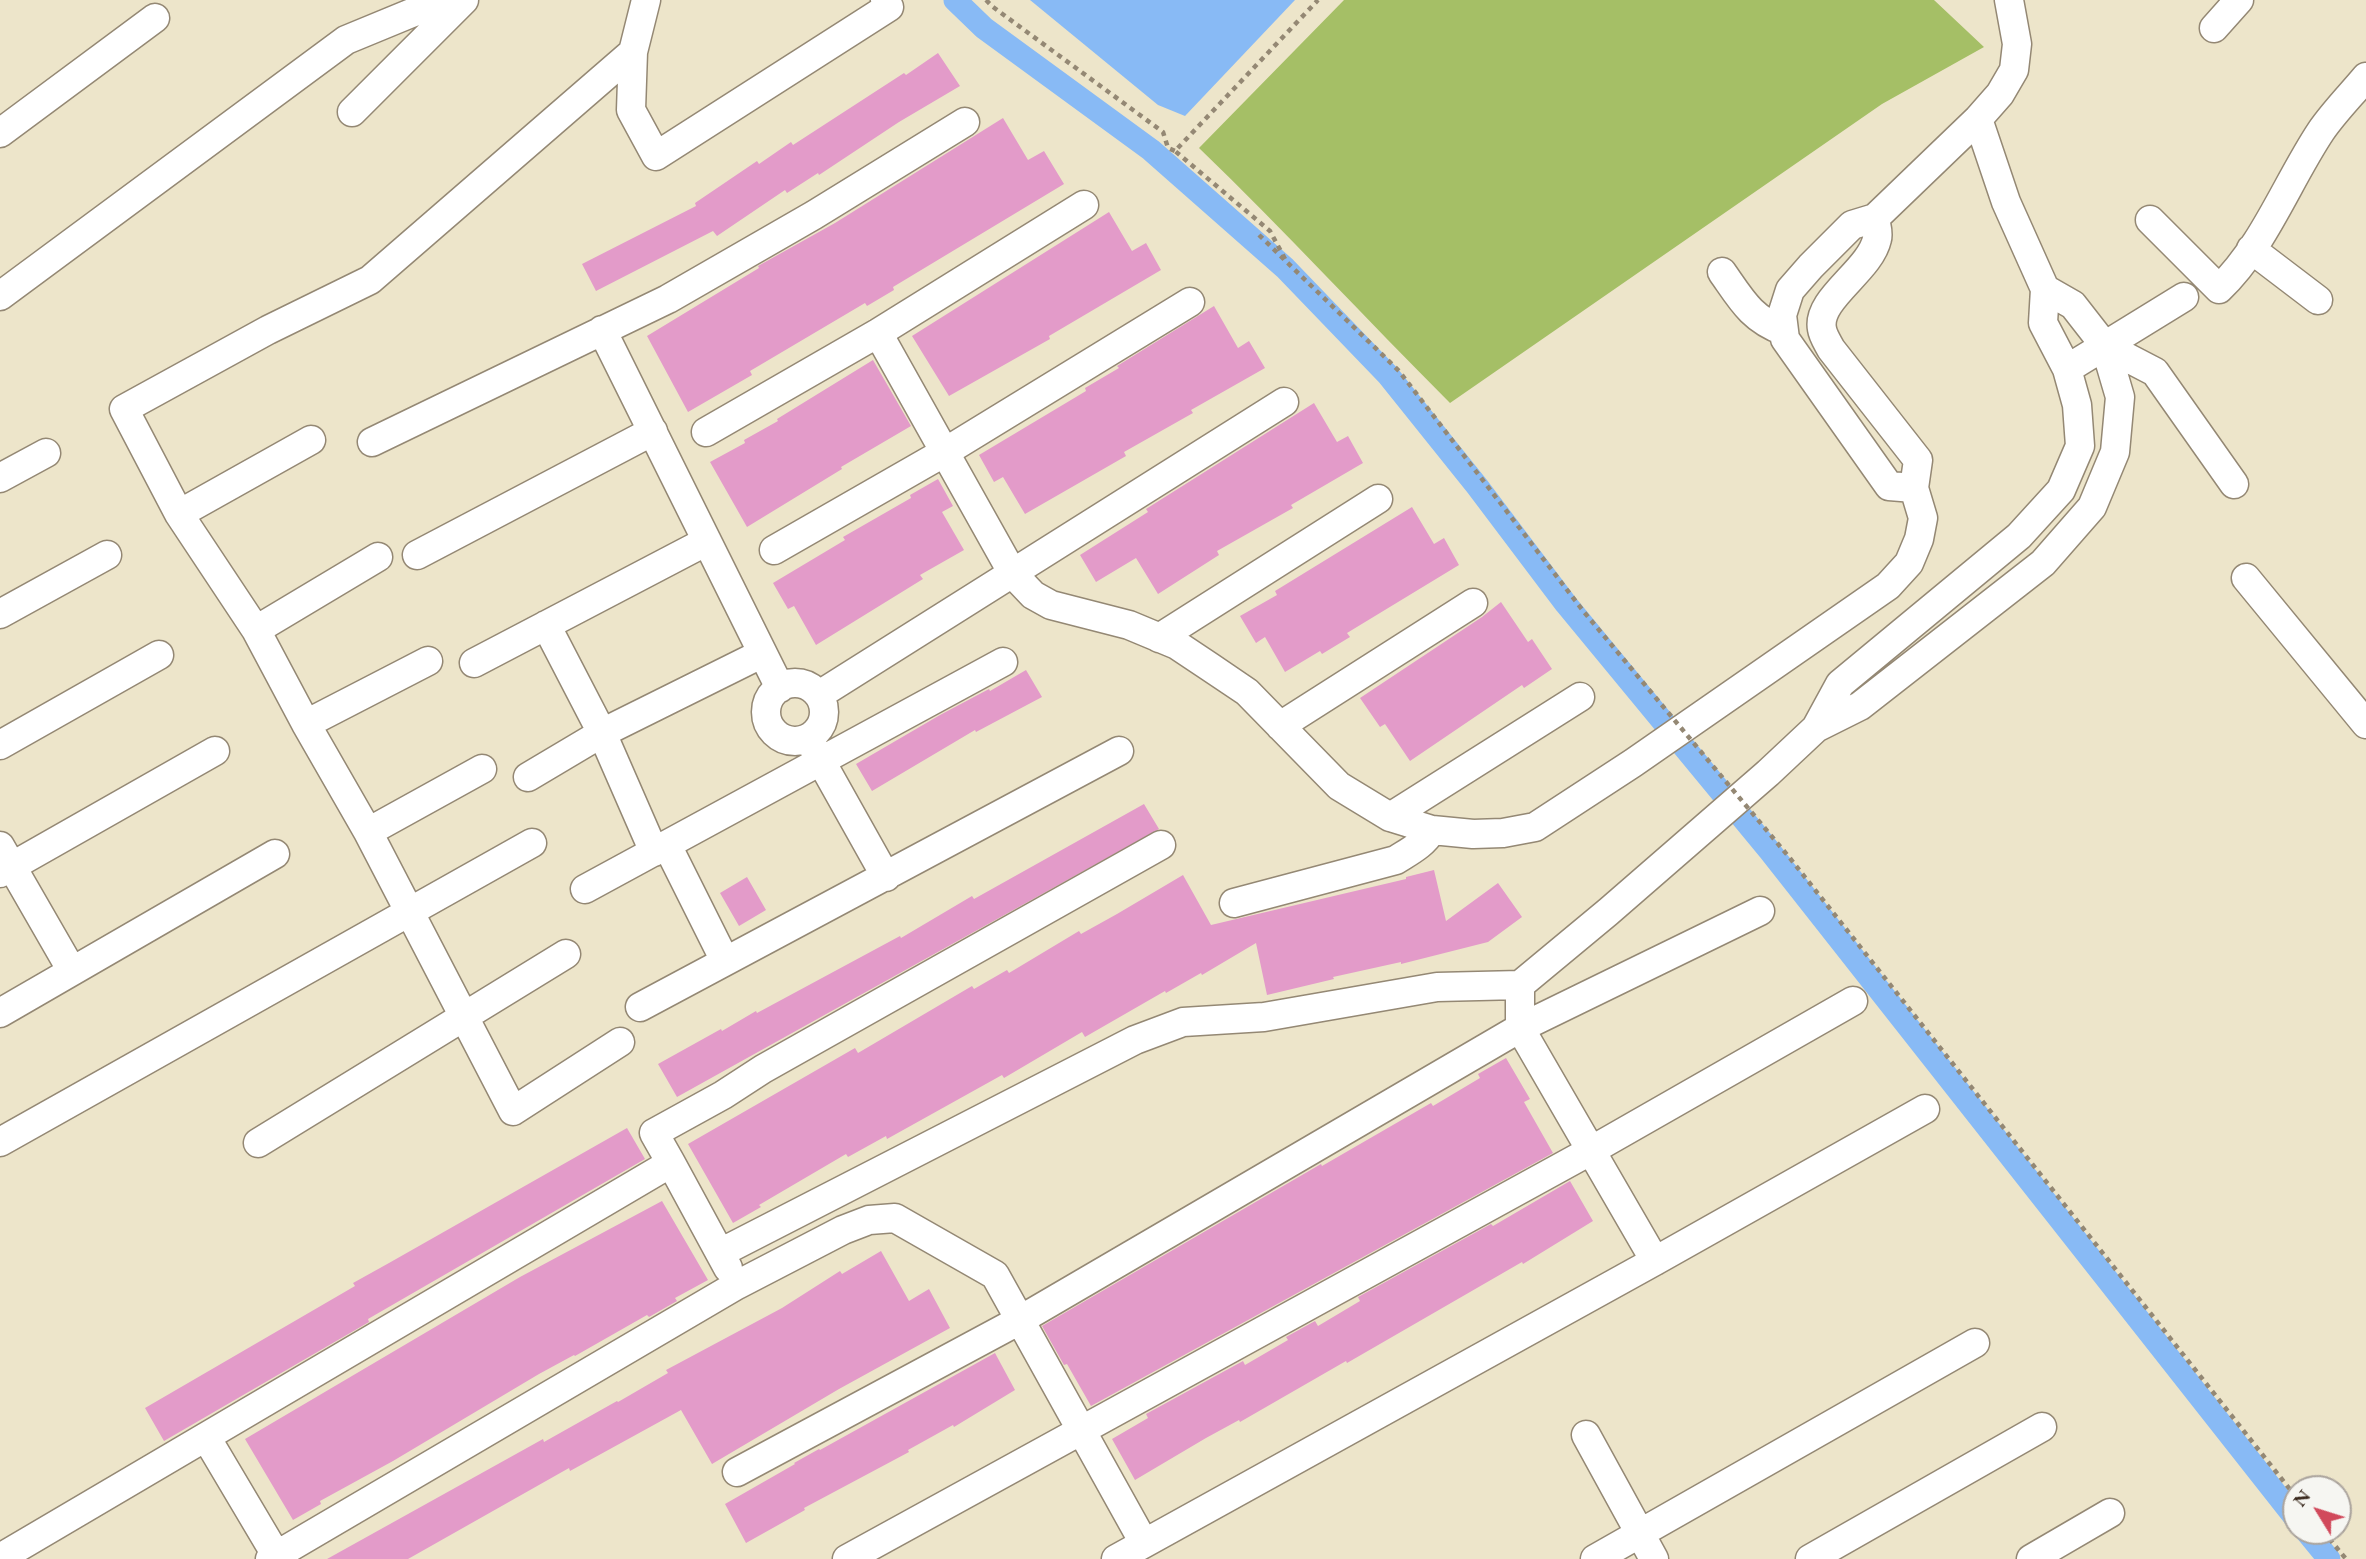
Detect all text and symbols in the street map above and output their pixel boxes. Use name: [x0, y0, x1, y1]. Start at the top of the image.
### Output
north arrow: [2282, 1475, 2352, 1545]
text: N: [2287, 1484, 2316, 1512]

